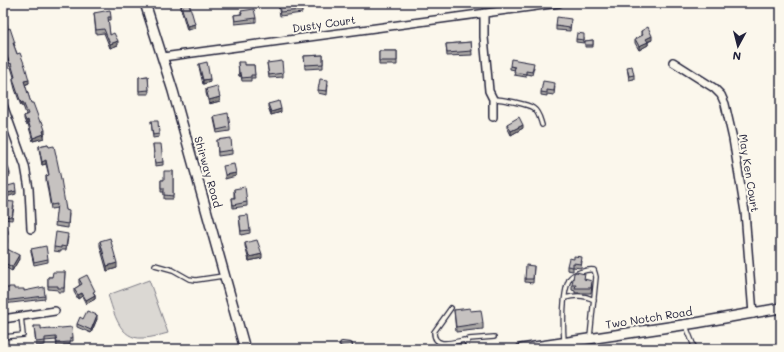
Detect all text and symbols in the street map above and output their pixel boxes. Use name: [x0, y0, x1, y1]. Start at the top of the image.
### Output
street label: Dusty Court: [291, 12, 357, 35]
north arrow: [718, 26, 758, 66]
text: N: [732, 48, 742, 64]
street label: May Ken Court: [736, 133, 763, 213]
street label: Shirway Road: [191, 135, 226, 209]
street label: Two Notch Road: [604, 303, 693, 332]

